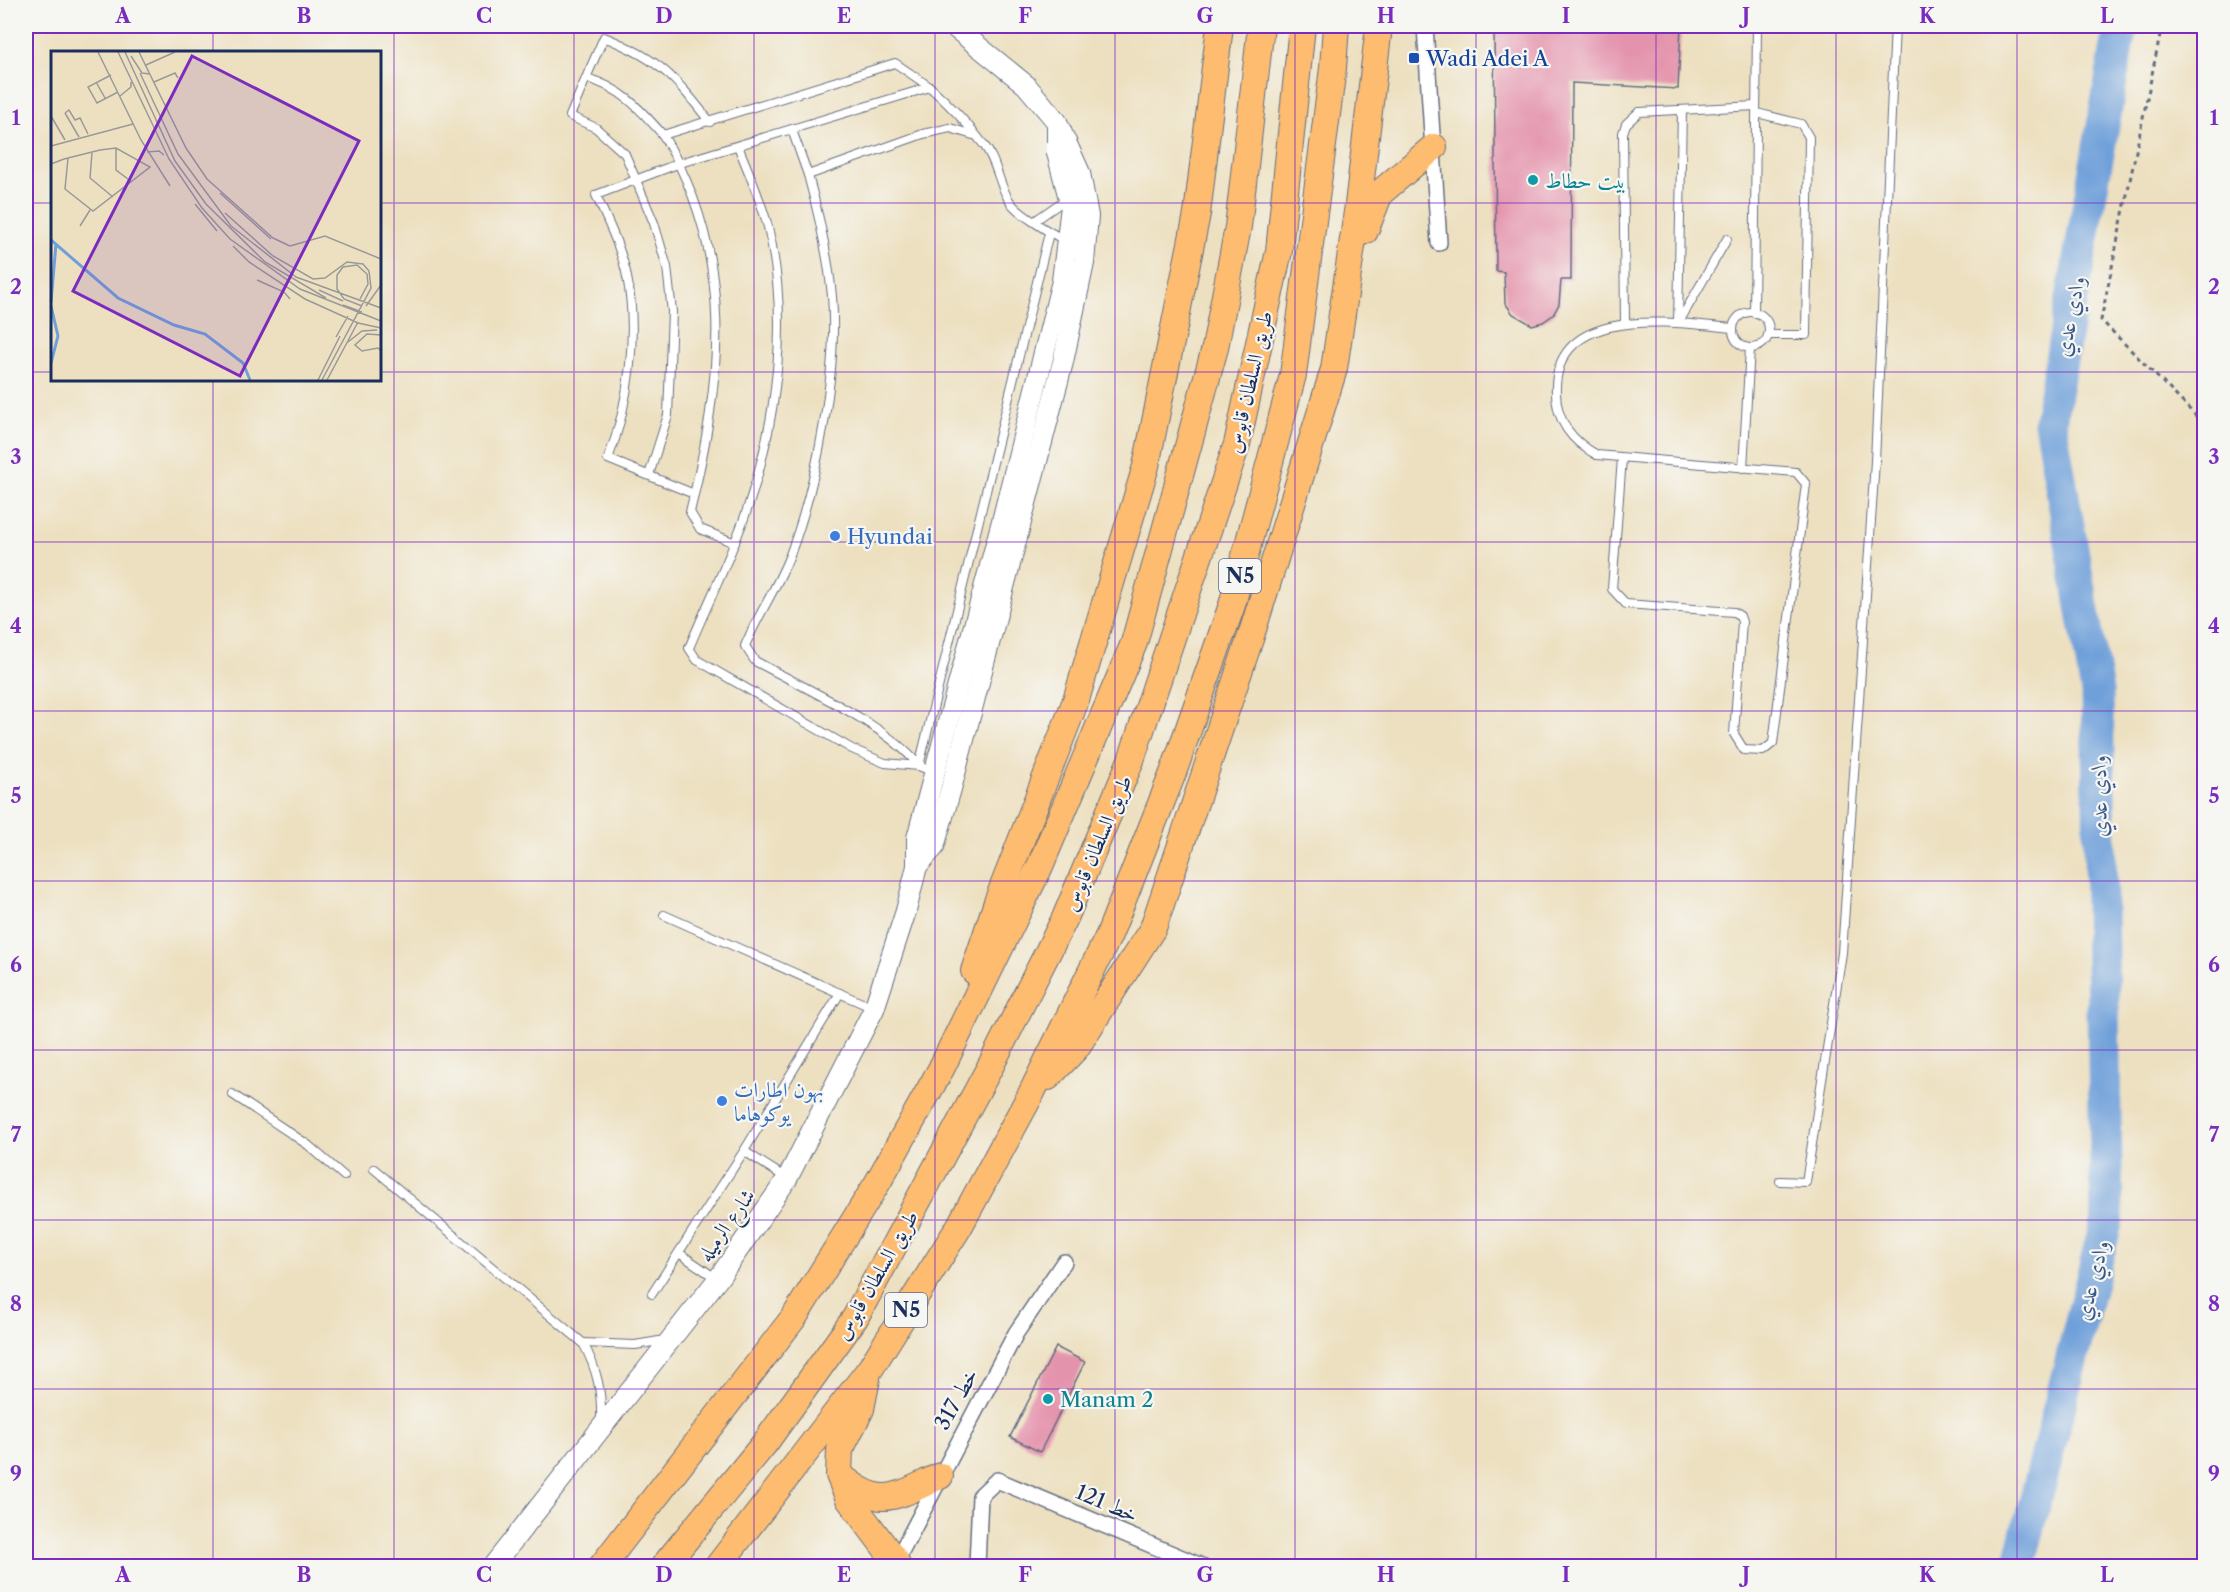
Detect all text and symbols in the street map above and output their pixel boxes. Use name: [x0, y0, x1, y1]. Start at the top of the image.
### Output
text: A: [114, 4, 131, 28]
text: B: [297, 4, 312, 28]
text: C: [476, 4, 492, 28]
text: D: [655, 4, 673, 28]
text: E: [837, 4, 851, 28]
text: F: [1018, 4, 1032, 28]
text: G: [1197, 4, 1214, 28]
text: H: [1377, 4, 1395, 28]
text: I: [1562, 4, 1570, 28]
text: J: [1738, 4, 1750, 28]
text: K: [1919, 4, 1936, 28]
text: L: [2100, 4, 2114, 28]
place label: Wadi Adei A: [1425, 46, 1549, 71]
inset map: [51, 51, 381, 381]
marker: Wadi Adei A: [1407, 51, 1421, 65]
text: 1: [12, 106, 21, 130]
text: 1: [2210, 106, 2219, 130]
place label: بيت حطاط: [1545, 168, 1626, 194]
marker: بيت حطاط: [1526, 173, 1540, 187]
water label: وادي عدي: [2049, 273, 2095, 360]
text: 2: [10, 275, 22, 299]
text: 2: [2208, 275, 2220, 299]
street label: طريق السلطان قابوس: [1220, 308, 1279, 456]
text: 3: [10, 445, 22, 469]
text: 3: [2208, 445, 2220, 469]
place label: Hyundai: [847, 524, 933, 549]
marker: Hyundai: [828, 529, 842, 543]
road number: N5: [1219, 559, 1261, 593]
text: 4: [10, 614, 22, 638]
text: 4: [2208, 614, 2220, 638]
water label: وادي عدي: [2085, 755, 2117, 837]
street label: طريق السلطان قابوس: [1057, 771, 1138, 915]
text: 5: [10, 784, 22, 808]
text: 5: [2208, 784, 2220, 808]
text: 6: [10, 953, 22, 977]
text: 6: [2208, 953, 2220, 977]
place label: بهون اطارات يوكوهاما: [734, 1077, 824, 1127]
marker: بهون اطارات يوكوهاما: [715, 1094, 729, 1108]
text: 7: [11, 1123, 22, 1147]
text: 7: [2209, 1123, 2220, 1147]
street label: شارع الرميله: [692, 1184, 765, 1270]
street label: طريق السلطان قابوس: [829, 1206, 924, 1345]
water label: وادي عدي: [2069, 1237, 2119, 1324]
text: 8: [10, 1292, 22, 1316]
text: 8: [2208, 1292, 2220, 1316]
road number: N5: [885, 1293, 927, 1327]
street label: خط 317: [929, 1364, 983, 1434]
place label: Manam 2: [1060, 1387, 1154, 1412]
marker: Manam 2: [1041, 1392, 1055, 1406]
text: 9: [10, 1462, 22, 1486]
text: 9: [2208, 1462, 2220, 1486]
street label: خط 121: [1072, 1479, 1142, 1527]
text: A: [114, 1563, 131, 1587]
text: B: [297, 1563, 312, 1587]
text: C: [476, 1563, 492, 1587]
text: D: [655, 1563, 673, 1587]
text: E: [837, 1563, 851, 1587]
text: F: [1018, 1563, 1032, 1587]
text: G: [1197, 1563, 1214, 1587]
text: H: [1377, 1563, 1395, 1587]
text: I: [1562, 1563, 1570, 1587]
text: J: [1738, 1563, 1750, 1587]
text: K: [1919, 1563, 1936, 1587]
text: L: [2100, 1563, 2114, 1587]

